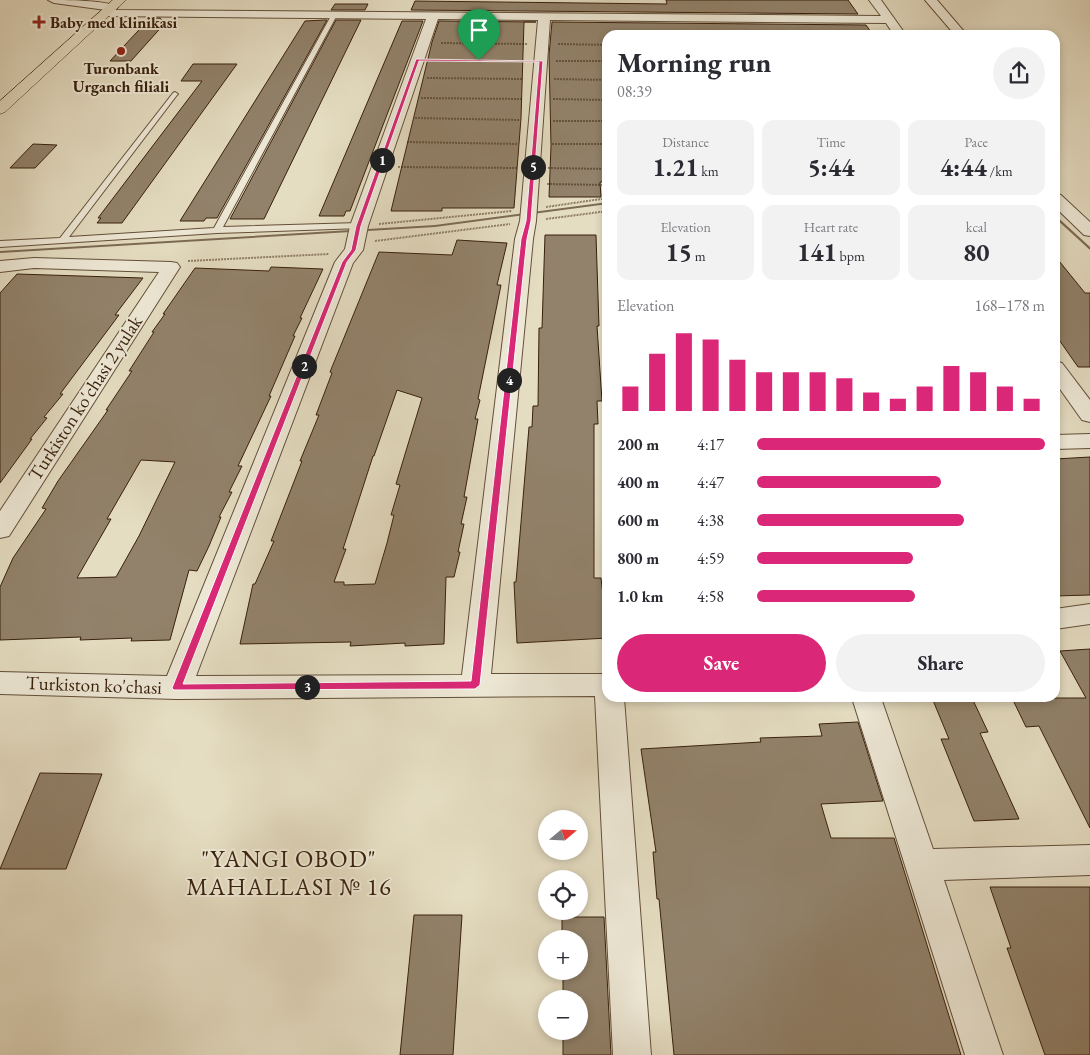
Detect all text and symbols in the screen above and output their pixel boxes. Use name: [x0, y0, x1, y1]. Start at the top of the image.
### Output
pin: [458, 9, 500, 60]
place label: Baby med klinikasi: [50, 12, 177, 33]
marker: Baby med klinikasi: [32, 15, 46, 29]
icon: arrive: [465, 16, 493, 44]
text: Morning run: [617, 44, 771, 80]
marker: Turonbank Urganch filiali: [115, 45, 127, 57]
button: share: [993, 47, 1045, 99]
place label: Turonbank Urganch filiali: [73, 58, 170, 97]
text: 08:39: [617, 81, 652, 102]
text: Distance: [662, 133, 709, 151]
text: Time: [816, 133, 846, 151]
text: Pace: [965, 133, 988, 151]
pin: 1: [370, 148, 394, 172]
text: 1: [379, 151, 386, 169]
text: 1.21: [653, 151, 698, 183]
text: 5:44: [808, 151, 854, 183]
text: 4:44: [940, 151, 987, 183]
pin: 5: [520, 154, 546, 180]
text: 5: [530, 158, 537, 176]
text: km: [698, 162, 719, 180]
text: /km: [987, 162, 1013, 180]
text: Elevation: [660, 218, 711, 236]
text: Heart rate: [804, 218, 858, 236]
text: kcal: [966, 218, 987, 236]
text: 15: [666, 236, 692, 268]
text: 141: [797, 236, 837, 268]
text: 80: [963, 236, 990, 268]
text: m: [692, 247, 706, 265]
text: bpm: [837, 247, 865, 265]
text: Elevation: [617, 295, 675, 316]
text: 168–178 m: [974, 295, 1045, 316]
street label: Turkiston ko'chasi 2 yulak: [22, 310, 148, 485]
pin: 2: [292, 354, 316, 378]
text: 2: [301, 357, 308, 375]
pin: 4: [496, 368, 522, 392]
text: 4: [506, 371, 513, 389]
text: 200 m: [617, 434, 659, 455]
text: 4:17: [697, 434, 724, 455]
text: 400 m: [617, 472, 659, 493]
text: 4:47: [697, 472, 724, 493]
text: 600 m: [617, 510, 659, 531]
text: 4:38: [697, 510, 724, 531]
text: 800 m: [617, 548, 659, 569]
text: 4:59: [697, 548, 724, 569]
text: 1.0 km: [617, 586, 663, 607]
text: 4:58: [697, 586, 724, 607]
button: Save: [617, 634, 826, 692]
button: Share: [836, 634, 1045, 692]
street label: Turkiston ko'chasi: [26, 670, 163, 700]
pin: 3: [294, 674, 320, 700]
text: 3: [304, 678, 311, 696]
north arrow: [538, 810, 588, 860]
map controls: [538, 810, 588, 1040]
district label: "YANGI OBOD" MAHALLASI № 16: [186, 843, 392, 902]
button: locate: [538, 870, 588, 920]
button: +: [538, 930, 588, 980]
button: −: [538, 990, 588, 1040]

